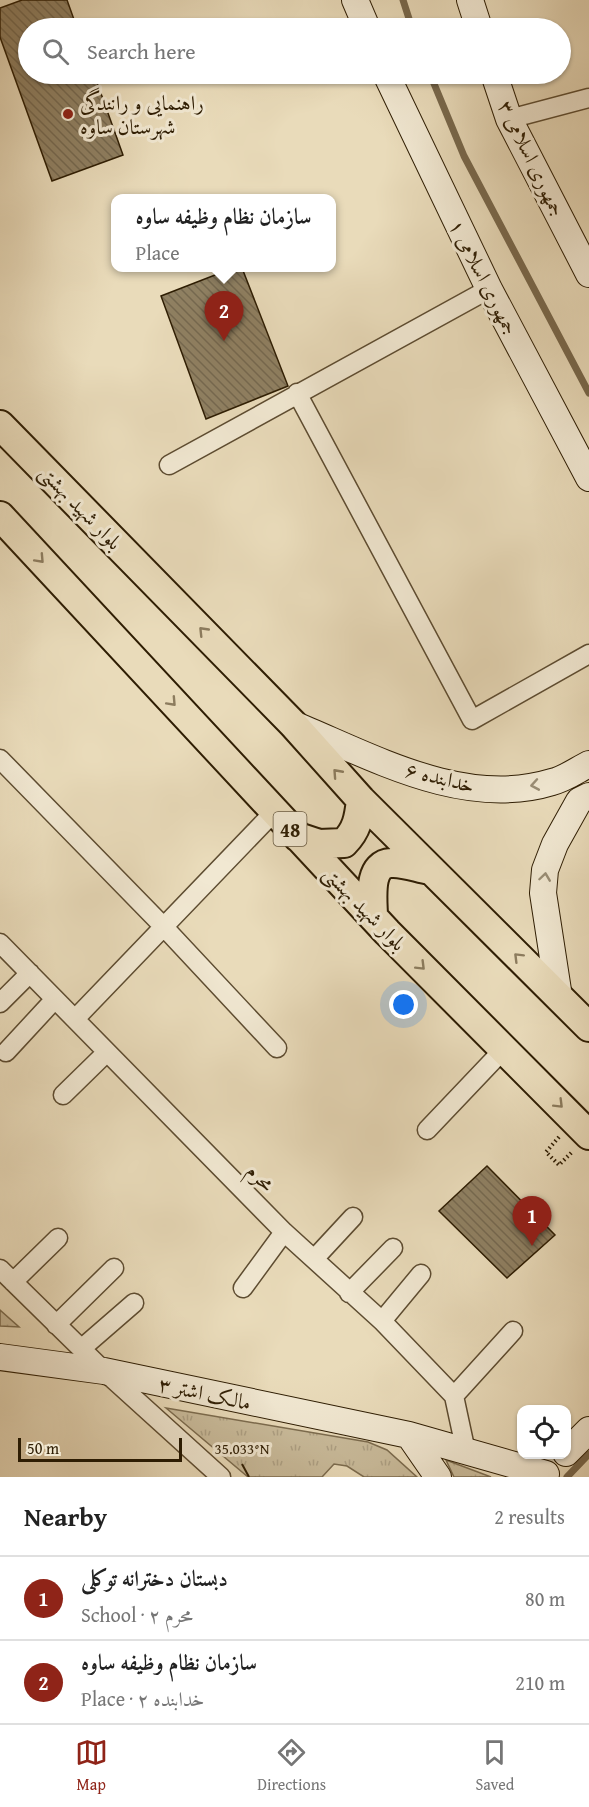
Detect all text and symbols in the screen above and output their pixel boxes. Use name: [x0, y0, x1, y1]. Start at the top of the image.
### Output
search box: [18, 18, 571, 84]
icon: search: [39, 35, 72, 68]
text: Search here: [87, 35, 196, 67]
place label: راهنمایی و رانندگی شهرستان ساوه: [80, 87, 204, 142]
street label: جمهوری اسلامی ۳: [490, 95, 574, 221]
marker: راهنمایی و رانندگی شهرستان ساوه: [61, 107, 75, 121]
popup: [111, 194, 336, 272]
text: سازمان نظام وظیفه ساوه: [135, 200, 312, 232]
street label: جمهوری اسلامی ۱: [442, 214, 526, 340]
text: Place: [135, 238, 180, 267]
pin: 2: [204, 292, 244, 341]
street label: بلوار شهید بهشتی: [32, 457, 130, 557]
one-way arrow: [33, 552, 44, 563]
one-way arrow: [199, 628, 210, 639]
one-way arrow: [165, 695, 176, 706]
street label: خدابنده ۶: [402, 753, 478, 801]
one-way arrow: [333, 769, 344, 780]
one-way arrow: [530, 779, 540, 791]
road number: 48: [274, 812, 306, 846]
street label: بلوار شهید بهشتی: [316, 858, 414, 958]
one-way arrow: [538, 872, 550, 882]
one-way arrow: [514, 953, 525, 964]
one-way arrow: [414, 960, 425, 970]
your location: [389, 990, 418, 1019]
one-way arrow: [551, 1097, 562, 1108]
street label: محرم: [238, 1156, 283, 1201]
pin: 1: [512, 1196, 552, 1246]
street label: مالک اشتر ۳: [156, 1368, 254, 1418]
map controls: [517, 1405, 571, 1459]
button: locate: [517, 1405, 571, 1459]
scale bar: [18, 1435, 182, 1462]
text: 50 m: [27, 1436, 59, 1460]
text: 35.033°N: [215, 1438, 270, 1459]
text: Nearby: [24, 1497, 107, 1536]
text: 2 results: [494, 1502, 565, 1531]
text: دبستان دخترانه توکلی: [81, 1562, 228, 1594]
text: 1: [38, 1584, 49, 1613]
text: 80 m: [525, 1584, 565, 1613]
text: School · محرم ۲: [81, 1600, 193, 1629]
text: سازمان نظام وظیفه ساوه: [81, 1646, 257, 1678]
text: 2: [38, 1668, 49, 1697]
text: 210 m: [515, 1668, 565, 1697]
text: Place · خدابنده ۲: [81, 1684, 204, 1713]
tab: Map: [75, 1736, 108, 1796]
tab: Directions: [257, 1736, 326, 1796]
tab: Saved: [475, 1736, 514, 1796]

